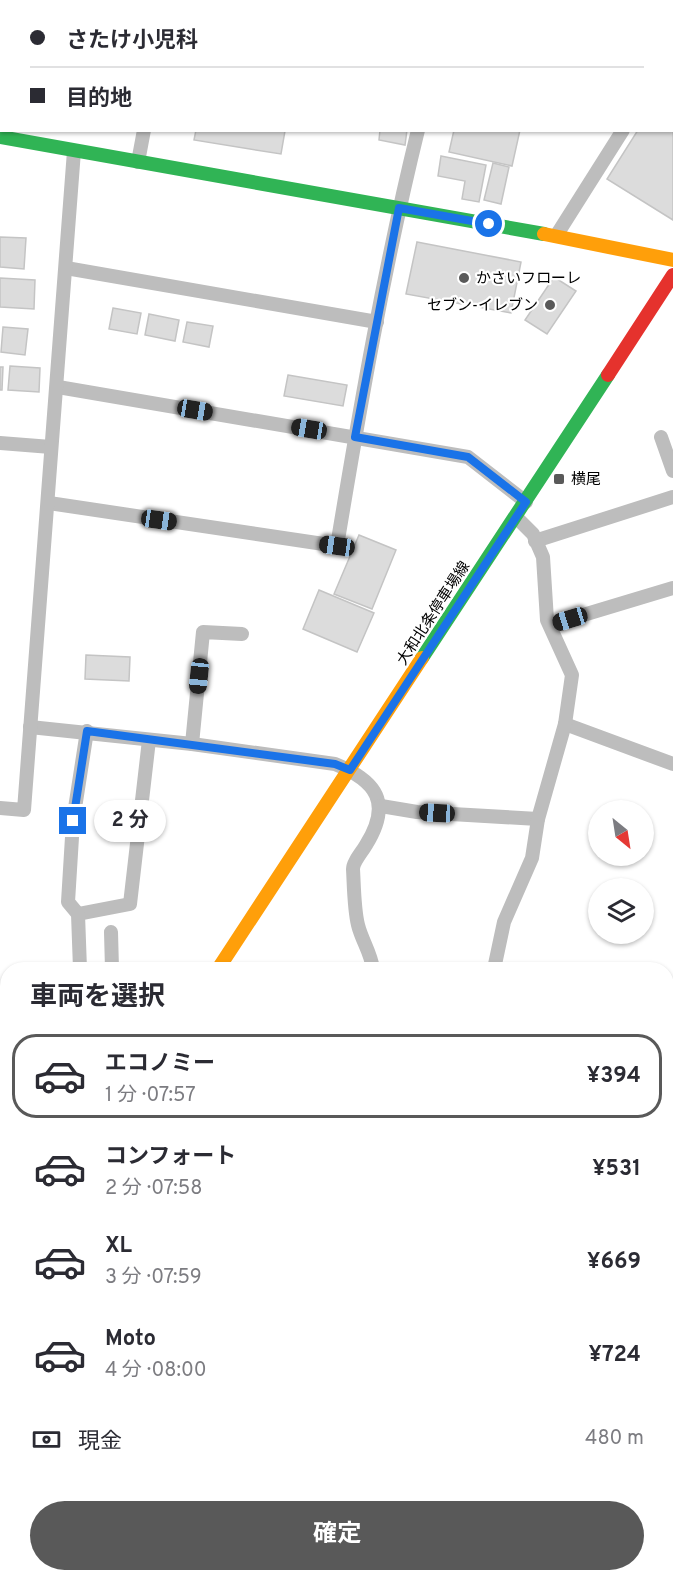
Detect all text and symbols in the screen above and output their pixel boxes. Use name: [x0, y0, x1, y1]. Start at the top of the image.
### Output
text: さたけ小児科: [66, 28, 198, 55]
text: 目的地: [66, 86, 132, 113]
route start: [475, 210, 502, 237]
place label: かさいフローレ: [476, 270, 581, 289]
marker: かさいフローレ: [457, 271, 471, 285]
place label: セブン-イレブン: [427, 297, 538, 316]
marker: セブン-イレブン: [543, 298, 557, 312]
car: [176, 398, 214, 422]
car: [290, 417, 328, 441]
place label: 横尾: [571, 471, 601, 490]
marker: 横尾: [552, 472, 566, 486]
car: [140, 509, 178, 531]
car: [318, 535, 356, 557]
street label: 大和北条停車場線: [393, 558, 475, 669]
car: [550, 605, 590, 633]
car: [188, 657, 210, 695]
callout: 2 分: [94, 800, 166, 842]
north arrow: [588, 800, 654, 866]
map controls: [588, 800, 654, 944]
car: [419, 803, 455, 823]
route end: [59, 807, 86, 834]
text: 2 分: [111, 808, 149, 834]
button: layers: [588, 878, 654, 944]
text: 車両を選択: [30, 981, 165, 1015]
icon: car: [33, 1049, 87, 1103]
text: エコノミー: [105, 1051, 215, 1078]
text: ¥394: [587, 1063, 641, 1090]
text: 1 分 · 07:57: [105, 1083, 196, 1109]
icon: car: [33, 1142, 87, 1196]
text: コンフォート: [105, 1144, 236, 1171]
text: ¥531: [592, 1156, 641, 1183]
text: 2 分 · 07:58: [105, 1176, 202, 1202]
text: XL: [105, 1233, 132, 1260]
icon: car: [33, 1235, 87, 1289]
text: ¥669: [587, 1249, 641, 1276]
text: 3 分 · 07:59: [105, 1265, 202, 1291]
text: Moto: [105, 1326, 156, 1353]
icon: car: [33, 1328, 87, 1382]
text: ¥724: [589, 1342, 641, 1369]
text: 4 分 · 08:00: [105, 1358, 207, 1384]
icon: cash: [30, 1423, 63, 1456]
text: 480 m: [585, 1426, 644, 1452]
text: 現金: [78, 1429, 122, 1456]
button: 確定: [30, 1501, 644, 1570]

